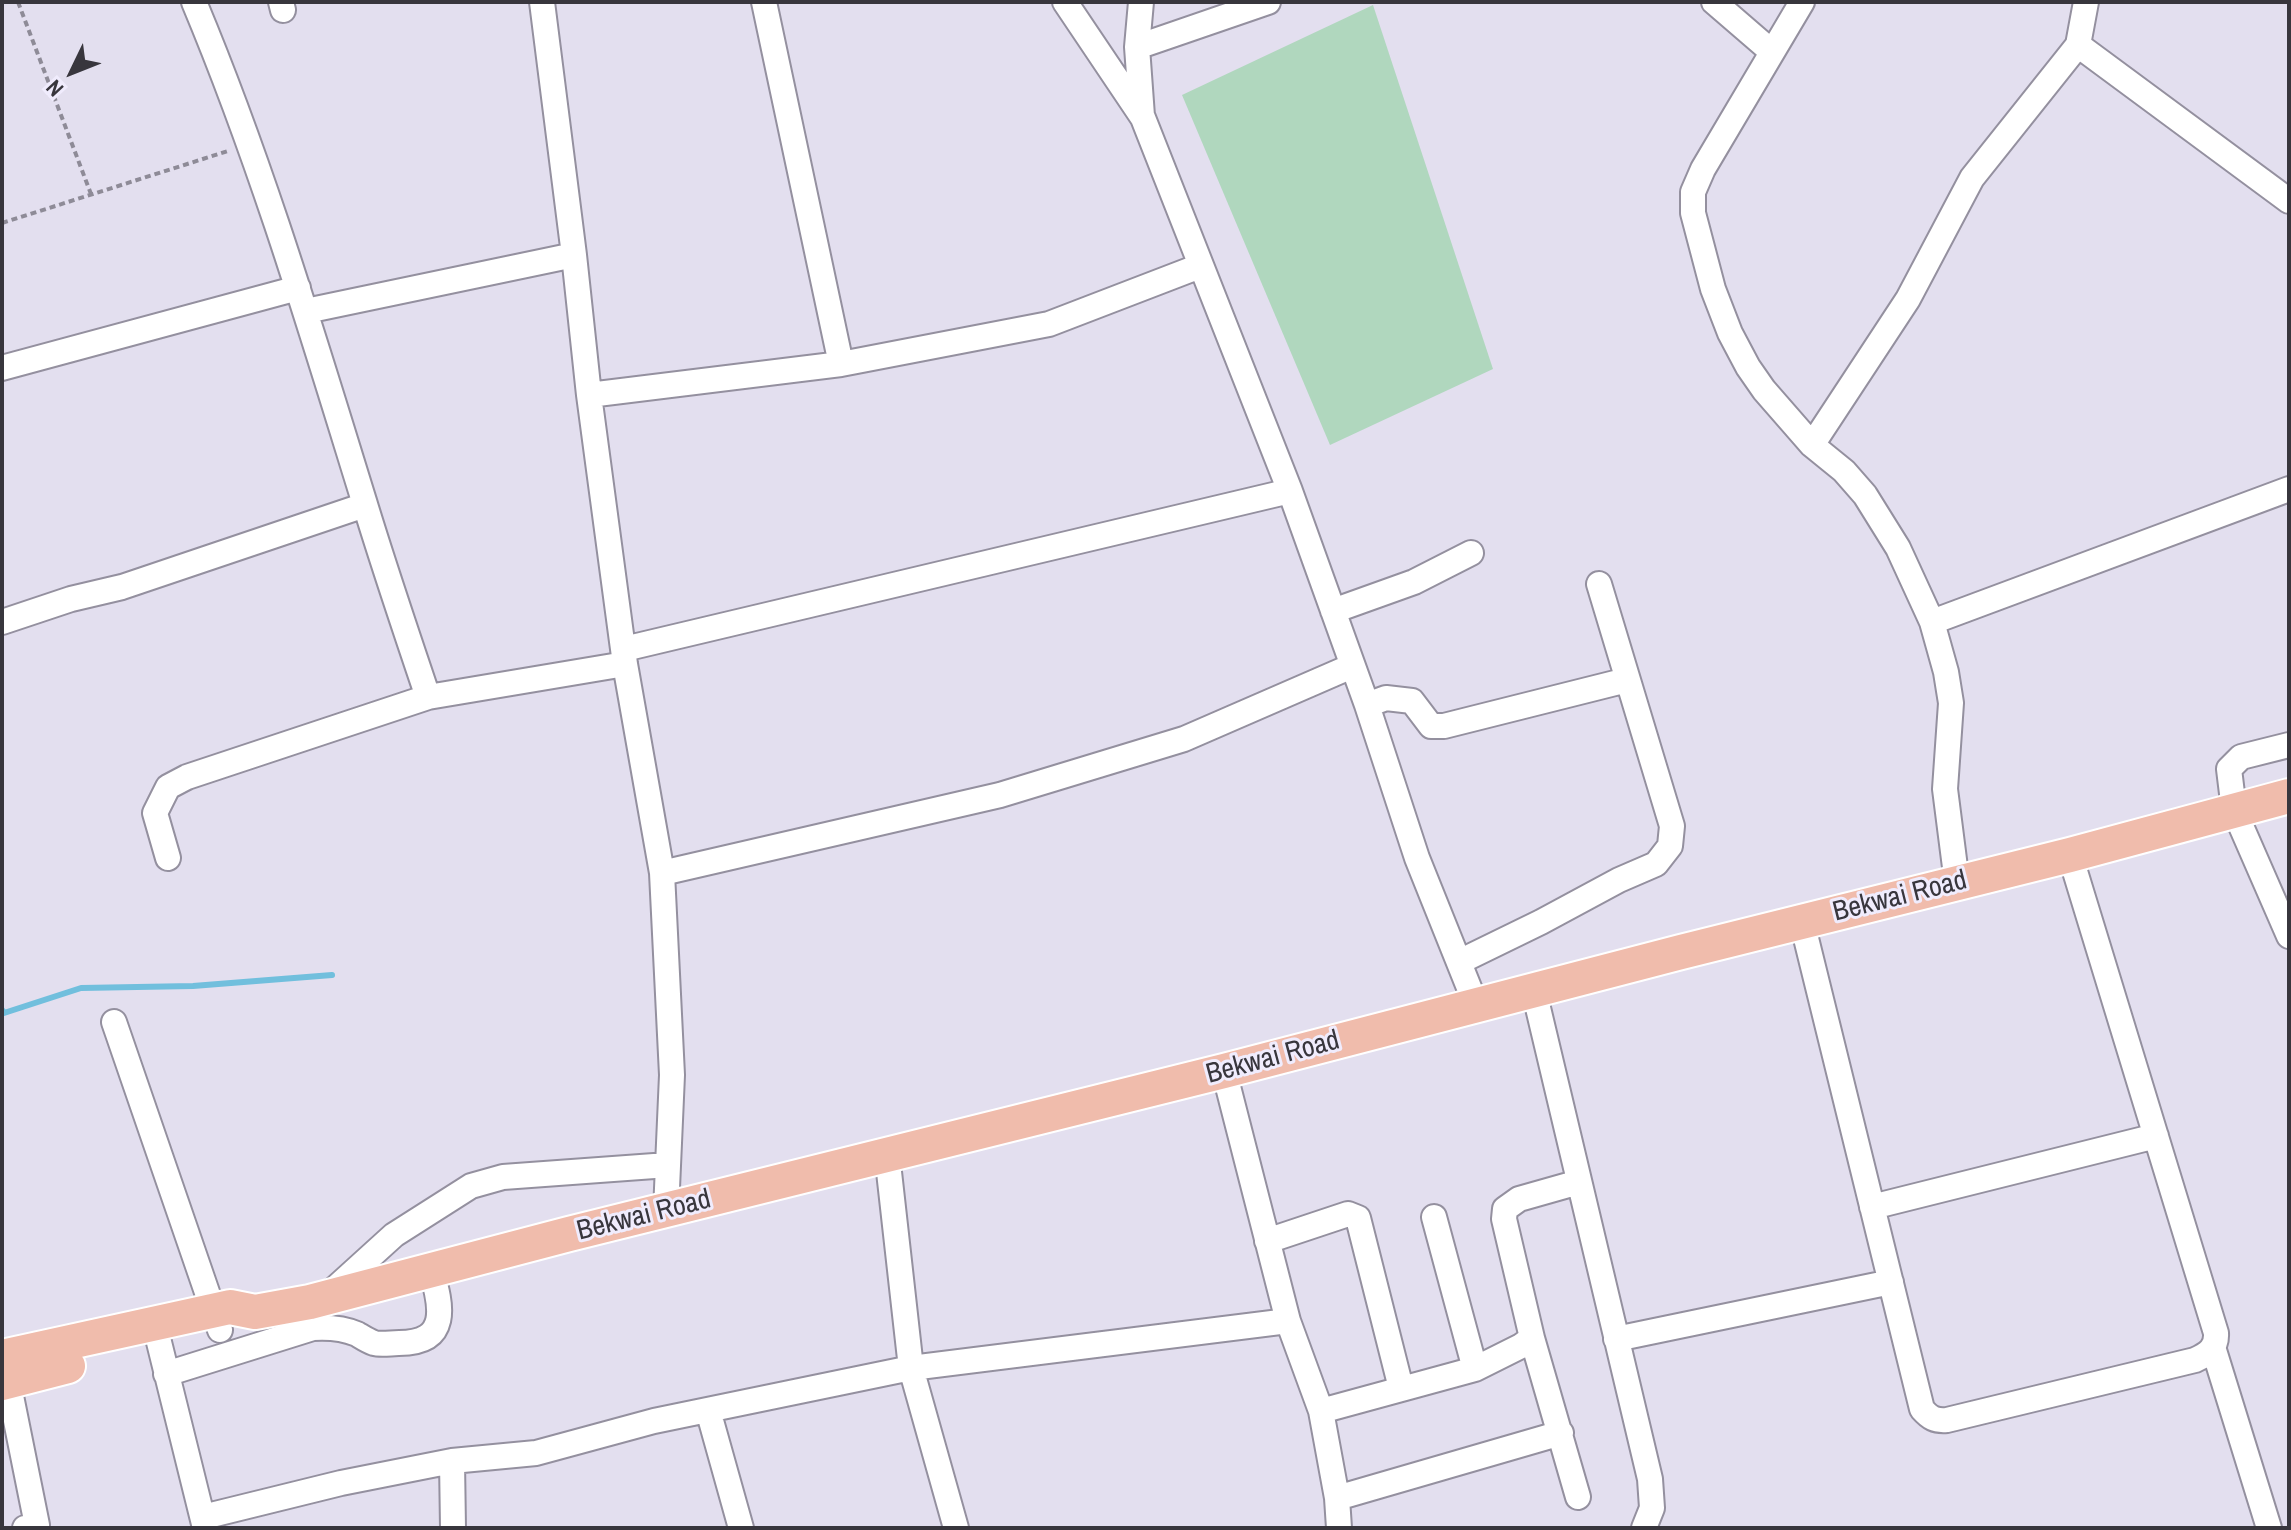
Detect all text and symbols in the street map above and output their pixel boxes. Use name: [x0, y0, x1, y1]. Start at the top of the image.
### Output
north arrow: [32, 32, 112, 112]
text: N: [39, 73, 70, 103]
street label: Bekwai Road: [1830, 864, 1970, 930]
street label: Bekwai Road: [1203, 1024, 1343, 1092]
street label: Bekwai Road: [574, 1183, 714, 1249]

